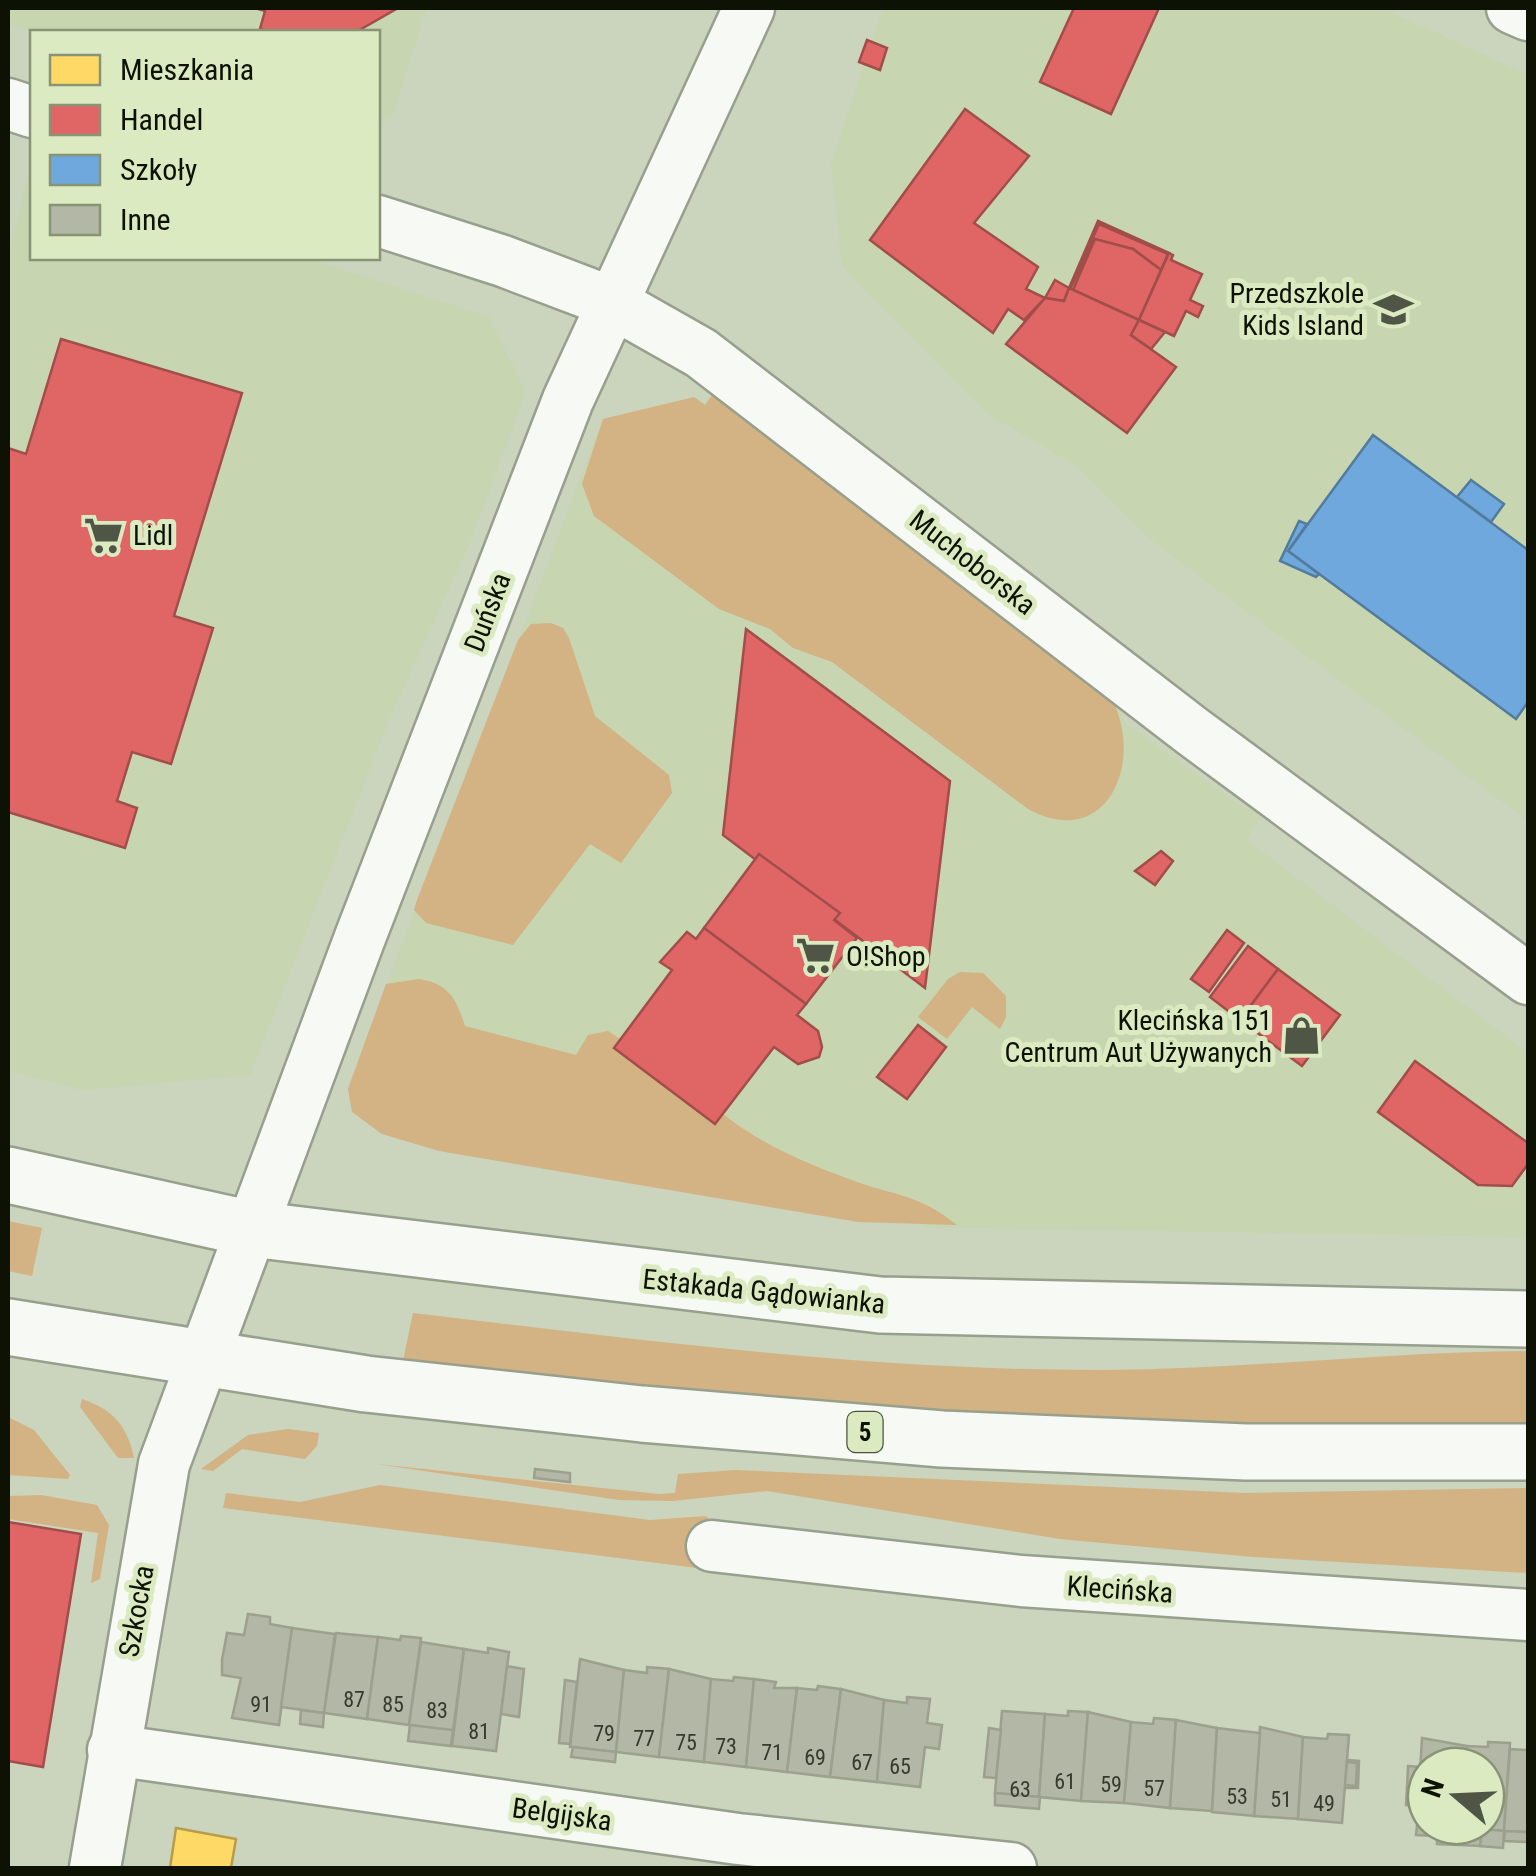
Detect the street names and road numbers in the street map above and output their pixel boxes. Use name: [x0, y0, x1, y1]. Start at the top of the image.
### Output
street label: Muchoborska: [903, 503, 1042, 622]
street label: Duńska: [457, 568, 518, 656]
street label: Estakada Gądowianka: [641, 1262, 887, 1321]
road number: 5: [848, 1412, 882, 1452]
street label: Szkocka: [112, 1563, 161, 1659]
street label: Klecińska: [1066, 1569, 1174, 1610]
street label: Belgijska: [510, 1791, 614, 1838]

